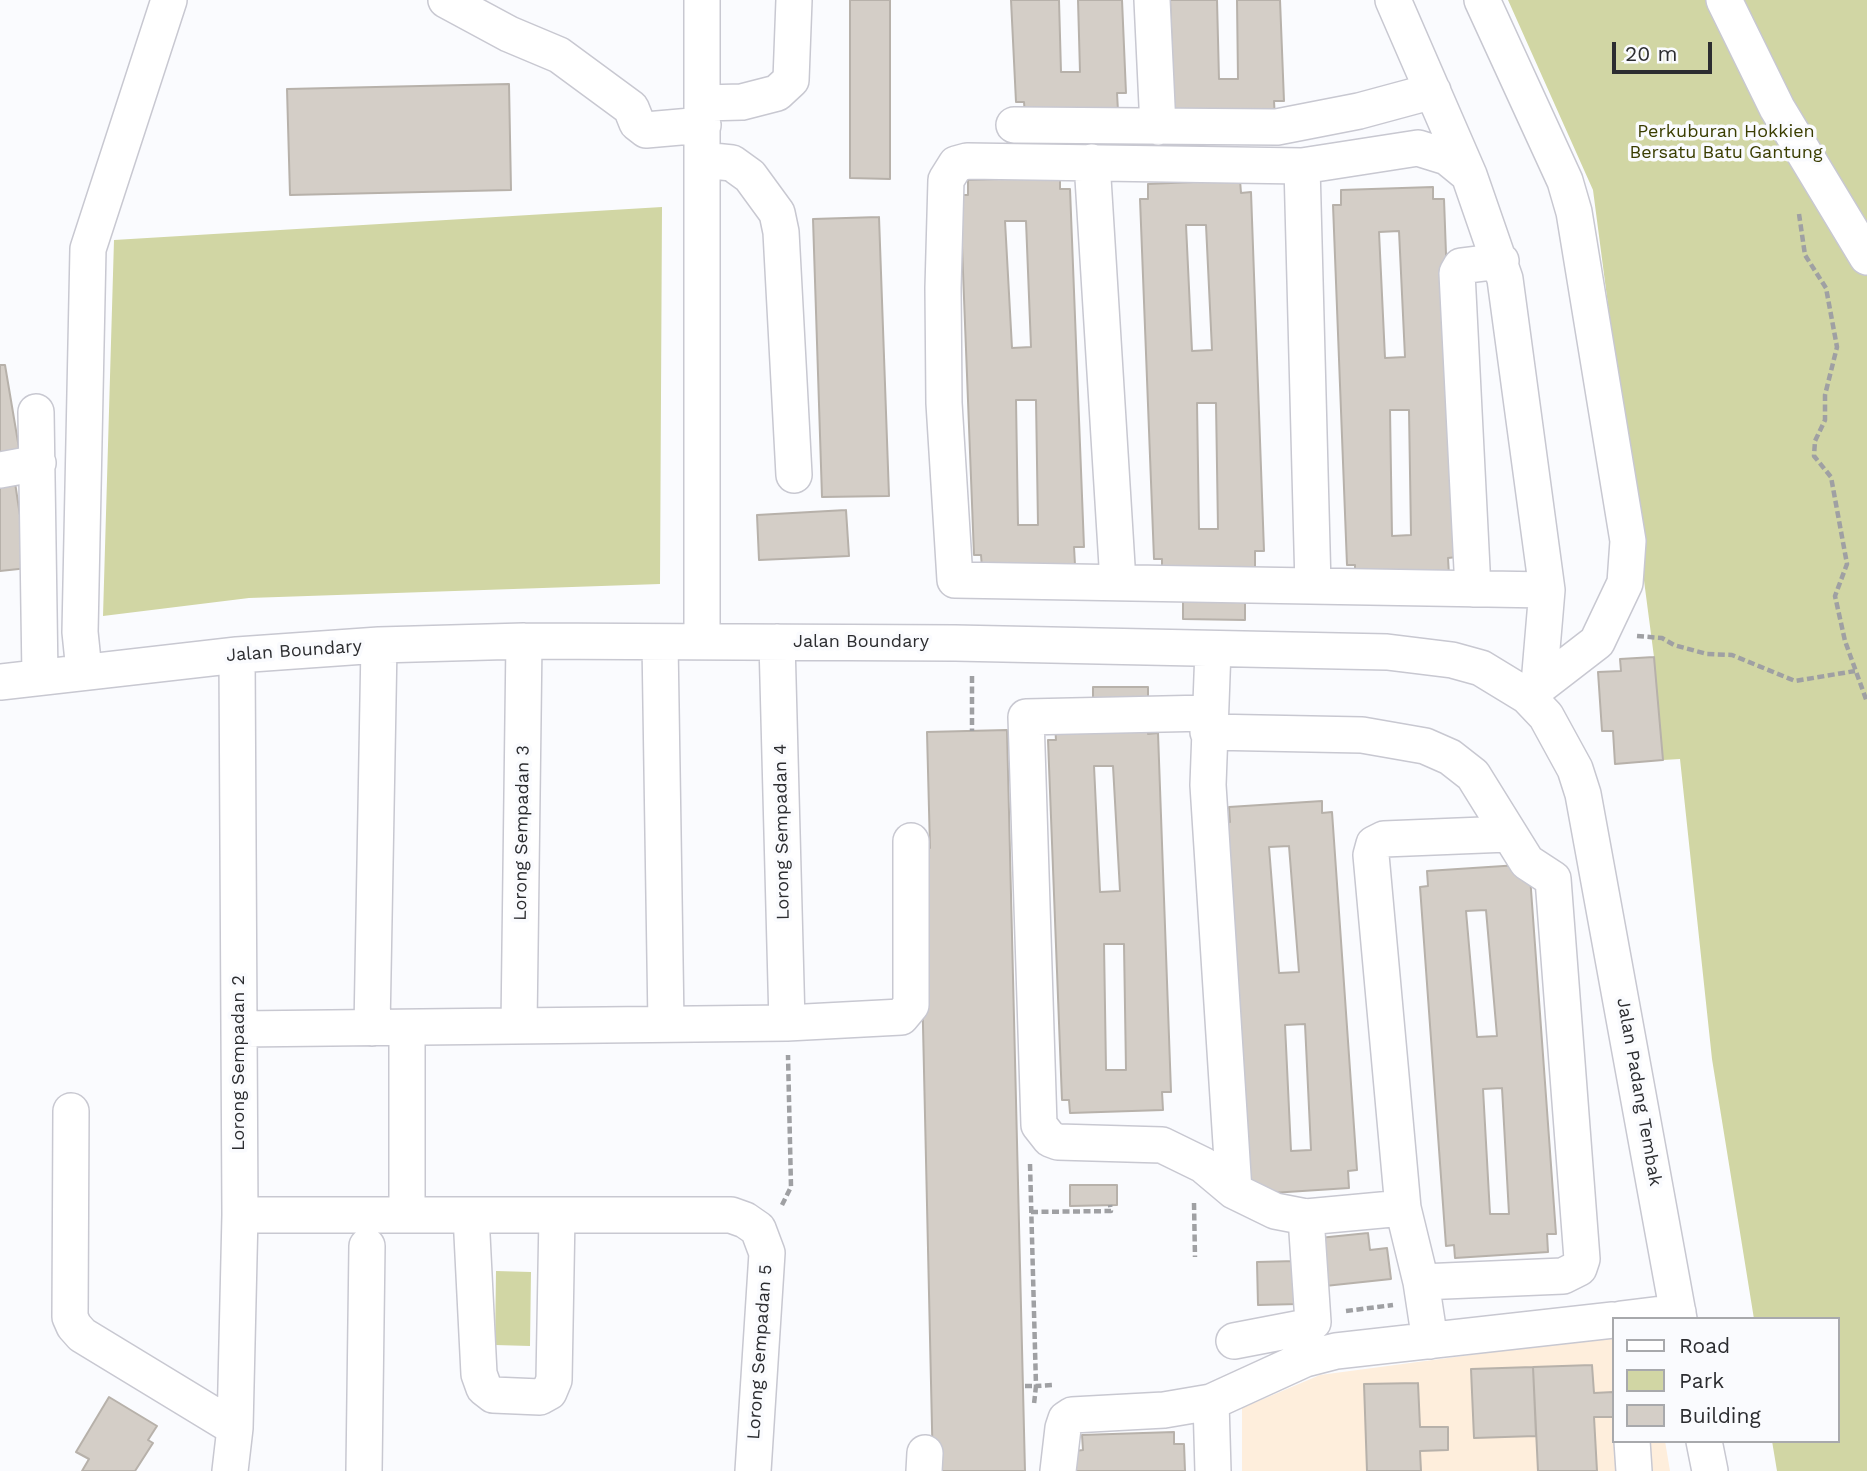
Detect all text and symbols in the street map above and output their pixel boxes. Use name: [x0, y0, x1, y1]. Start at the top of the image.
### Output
scale bar: [1615, 28, 1715, 72]
text: 20 m: [1625, 41, 1677, 66]
park label: Perkuburan Hokkien Bersatu Batu Gantung: [1629, 121, 1823, 164]
street label: Jalan Boundary: [793, 631, 929, 653]
street label: Jalan Boundary: [225, 635, 363, 667]
street label: Lorong Sempadan 4: [770, 744, 794, 920]
street label: Lorong Sempadan 3: [510, 745, 534, 921]
street label: Lorong Sempadan 2: [228, 975, 250, 1151]
street label: Jalan Padang Tembak: [1612, 996, 1666, 1188]
street label: Lorong Sempadan 5: [743, 1264, 777, 1440]
legend: [1612, 1317, 1839, 1443]
text: Road: [1679, 1333, 1730, 1358]
text: Park: [1679, 1368, 1724, 1393]
text: Building: [1679, 1403, 1761, 1428]

